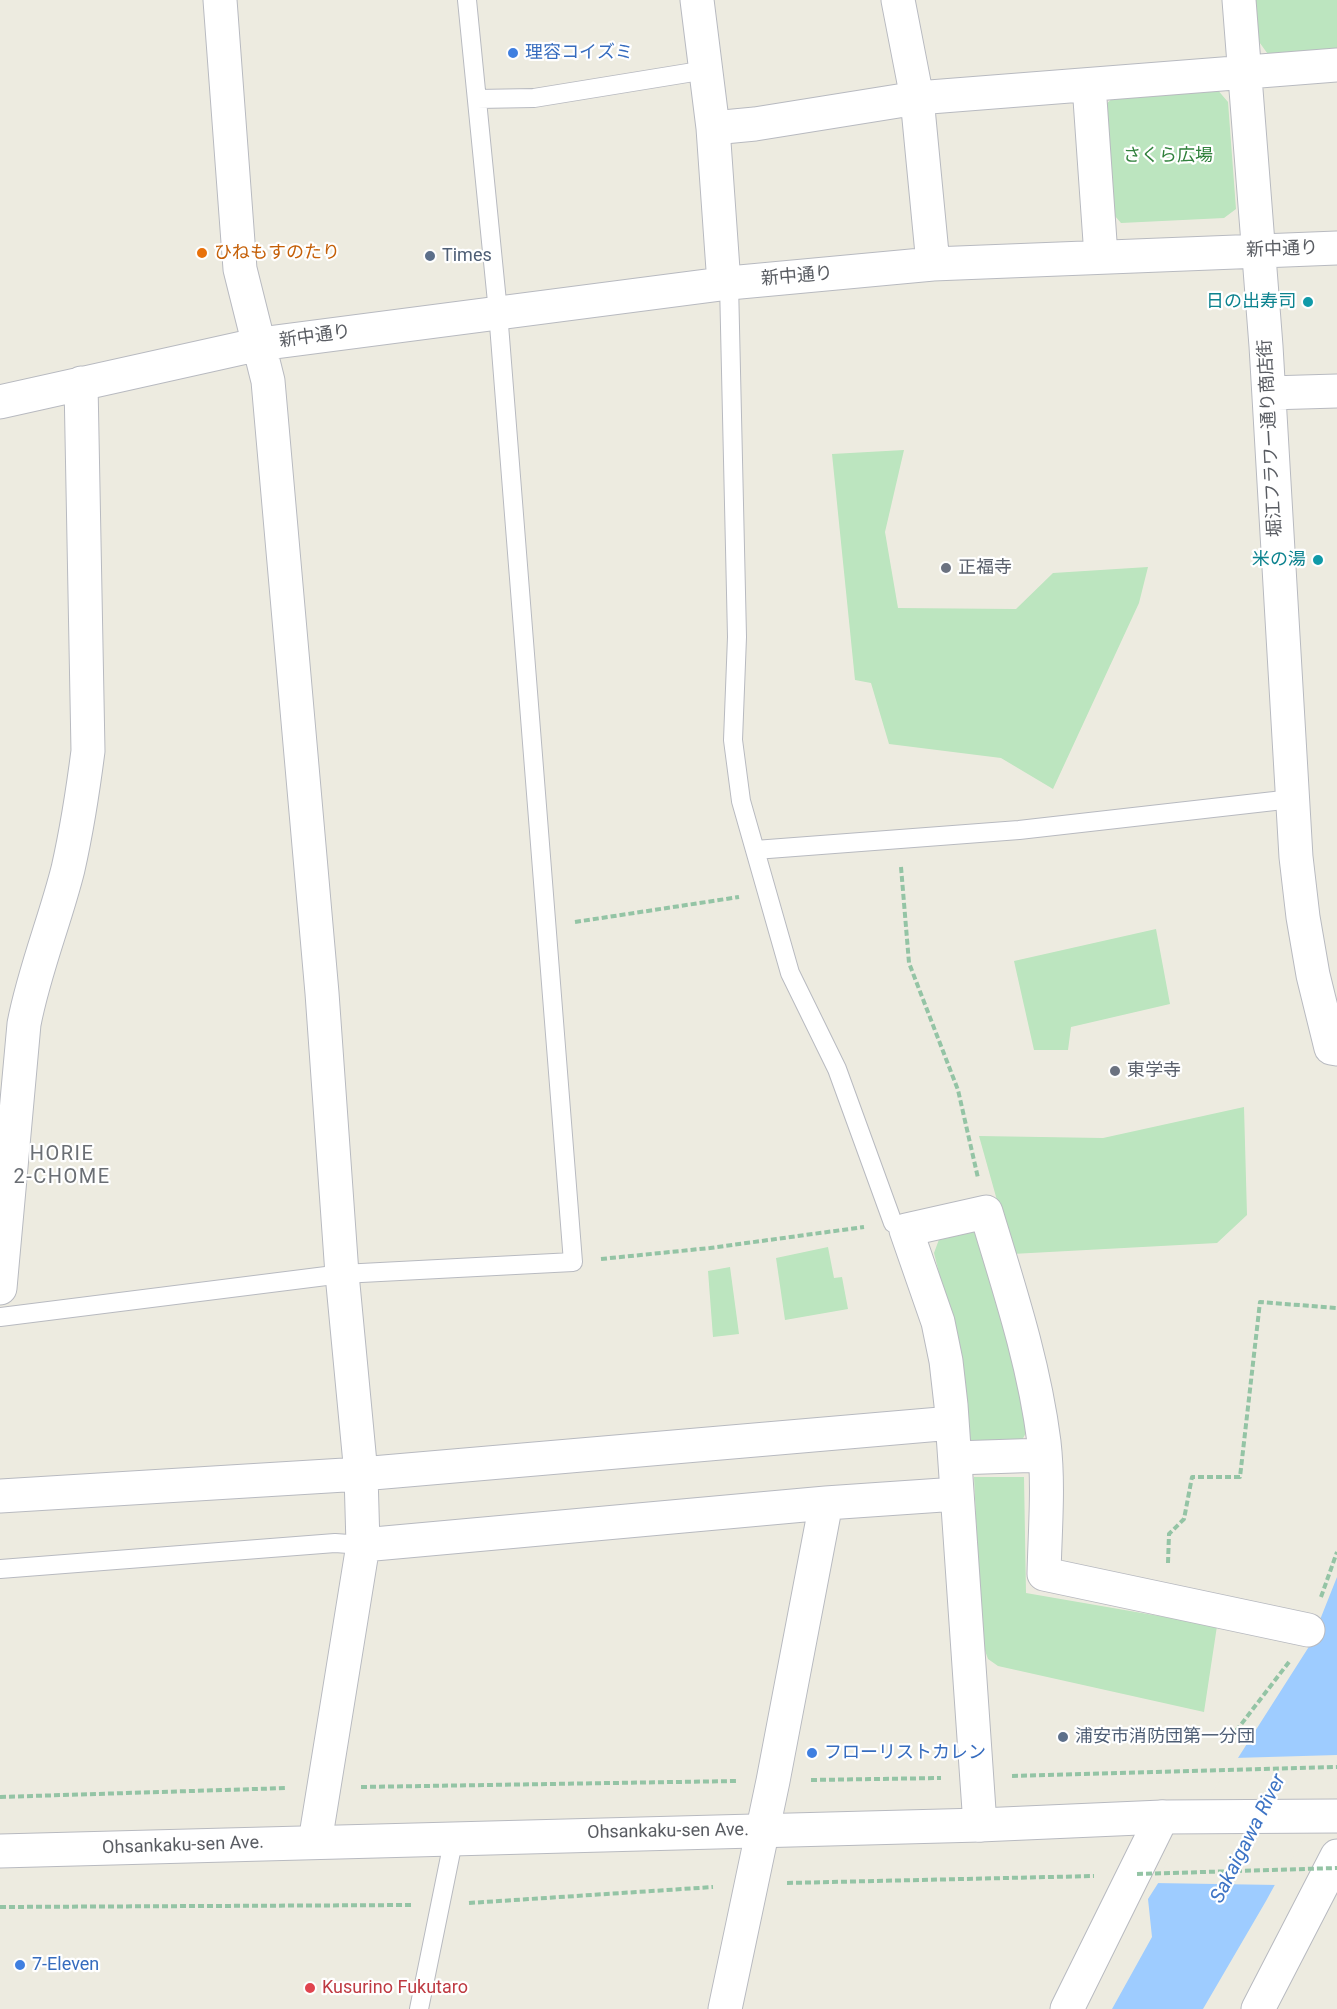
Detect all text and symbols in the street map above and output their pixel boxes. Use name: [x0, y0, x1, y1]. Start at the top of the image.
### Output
place label: 理容コイズミ: [525, 42, 633, 64]
marker: 理容コイズミ: [506, 46, 520, 60]
park label: さくら広場: [1123, 145, 1213, 167]
street label: 新中通り: [1246, 238, 1318, 262]
place label: ひねもすのたり: [214, 242, 340, 264]
place label: Times: [442, 245, 492, 267]
marker: ひねもすのたり: [195, 246, 209, 260]
marker: Times: [423, 249, 437, 263]
street label: 新中通り: [760, 263, 834, 291]
place label: 日の出寿司: [1206, 291, 1296, 313]
marker: 日の出寿司: [1301, 295, 1315, 309]
street label: 新中通り: [278, 321, 352, 353]
street label: 堀江フラワー通り商店街: [1255, 339, 1287, 537]
place label: 米の湯: [1252, 549, 1306, 571]
marker: 米の湯: [1311, 553, 1325, 567]
place label: 正福寺: [958, 557, 1012, 579]
marker: 正福寺: [939, 561, 953, 575]
place label: 東学寺: [1127, 1060, 1181, 1082]
marker: 東学寺: [1108, 1064, 1122, 1078]
district label: HORIE 2-CHOME: [13, 1143, 111, 1190]
place label: 浦安市消防団第一分団: [1075, 1726, 1255, 1748]
marker: 浦安市消防団第一分団: [1056, 1730, 1070, 1744]
place label: フローリストカレン: [824, 1742, 986, 1764]
marker: フローリストカレン: [805, 1746, 819, 1760]
water label: Sakaigawa River: [1206, 1771, 1292, 1907]
street label: Ohsankaku-sen Ave.: [587, 1820, 749, 1844]
street label: Ohsankaku-sen Ave.: [102, 1832, 264, 1860]
place label: 7-Eleven: [32, 1954, 99, 1976]
marker: 7-Eleven: [13, 1958, 27, 1972]
place label: Kusurino Fukutaro: [322, 1977, 468, 1999]
marker: Kusurino Fukutaro: [303, 1981, 317, 1995]

